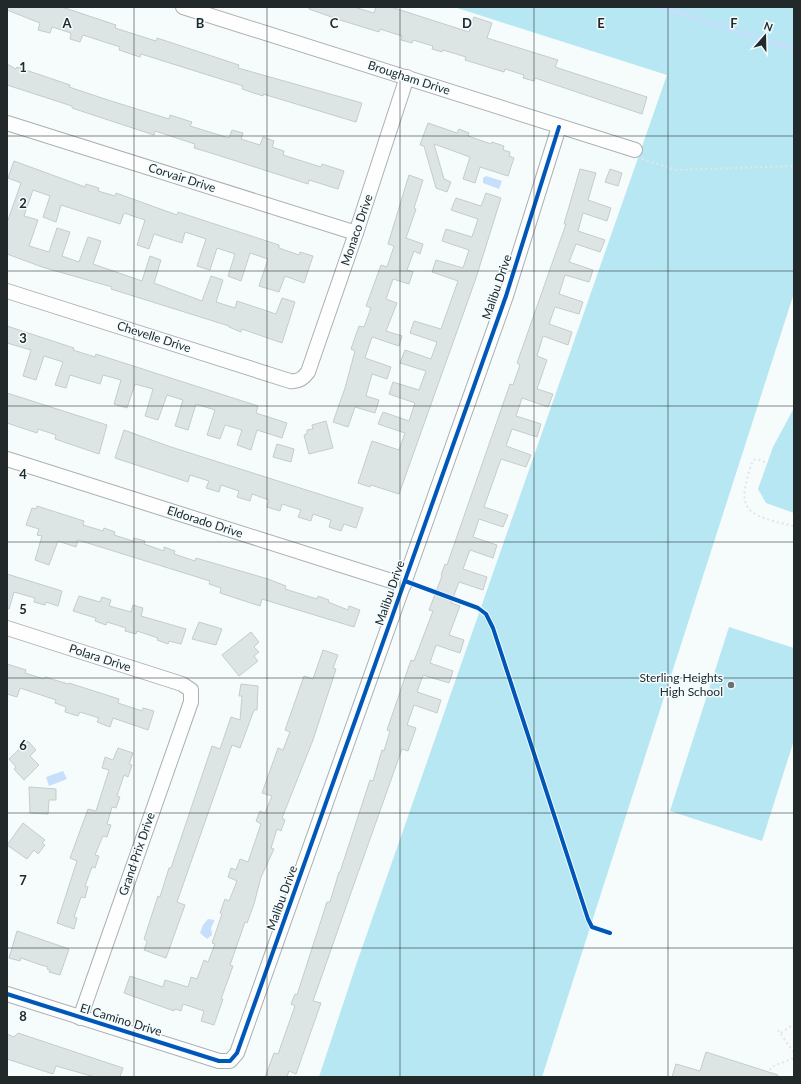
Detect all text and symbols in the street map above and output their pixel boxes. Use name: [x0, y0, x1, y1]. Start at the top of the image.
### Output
text: A: [61, 15, 72, 31]
text: B: [196, 15, 205, 31]
text: C: [330, 15, 339, 31]
text: D: [462, 15, 472, 31]
text: E: [597, 15, 605, 31]
text: F: [730, 15, 738, 31]
north arrow: [745, 16, 785, 56]
text: N: [762, 19, 775, 34]
street label: Brougham Drive: [366, 57, 452, 98]
text: 1: [19, 59, 27, 75]
street label: Corvair Drive: [147, 160, 218, 195]
street label: Monaco Drive: [337, 192, 376, 268]
text: 2: [19, 195, 27, 211]
street label: Malibu Drive: [478, 252, 515, 321]
street label: Chevelle Drive: [115, 317, 193, 356]
text: 3: [19, 330, 27, 346]
text: 4: [19, 466, 27, 482]
street label: Eldorado Drive: [165, 502, 245, 541]
street label: Malibu Drive: [371, 558, 408, 627]
text: 5: [19, 601, 27, 617]
street label: Polara Drive: [67, 640, 133, 675]
place label: Sterling Heights High School: [640, 670, 723, 699]
marker: Sterling Heights High School: [726, 680, 736, 690]
text: 6: [19, 737, 27, 753]
street label: Grand Prix Drive: [115, 810, 158, 898]
street label: Malibu Drive: [263, 863, 300, 932]
text: 7: [19, 872, 27, 888]
street label: El Camino Drive: [78, 1000, 164, 1039]
text: 8: [19, 1008, 27, 1024]

